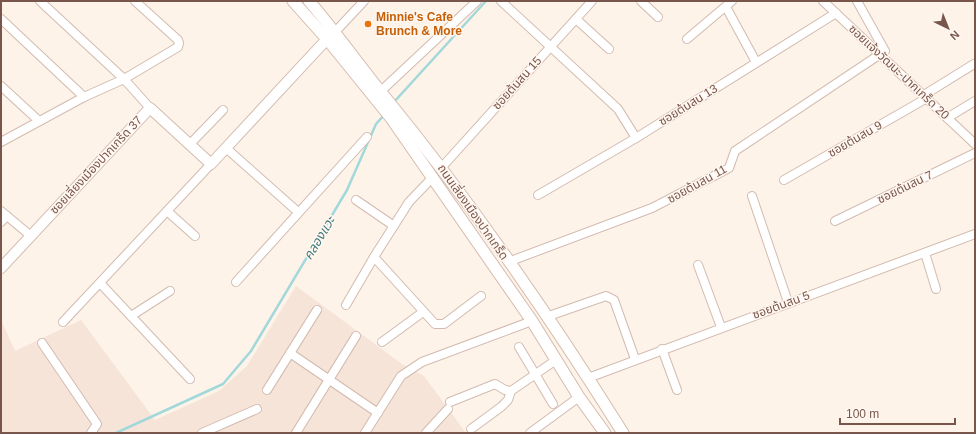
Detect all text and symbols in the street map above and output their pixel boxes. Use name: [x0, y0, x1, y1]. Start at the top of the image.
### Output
north arrow: [928, 8, 968, 48]
place label: Minnie's Cafe Brunch & More: [376, 10, 462, 38]
marker: Minnie's Cafe Brunch & More: [363, 19, 373, 29]
street label: ซอยแจ้งวัฒนะ-ปากเกร็ด 20: [846, 22, 952, 122]
text: N: [948, 28, 962, 42]
street label: ซอยต้นสน 15: [490, 53, 545, 112]
street label: ซอยต้นสน 13: [656, 81, 720, 129]
street label: ซอยเลี่ยงเมืองปากเกร็ด 37: [46, 112, 145, 217]
street label: ซอยต้นสน 9: [826, 118, 885, 160]
street label: ถนนเลี่ยงเมืองปากเกร็ด: [435, 160, 513, 262]
street label: ซอยต้นสน 11: [665, 162, 729, 206]
street label: ซอยต้นสน 7: [875, 167, 935, 206]
water label: คลองแวะ: [300, 212, 339, 262]
street label: ซอยต้นสน 5: [750, 288, 812, 322]
scale bar: [840, 400, 955, 426]
text: 100 m: [846, 407, 879, 421]

